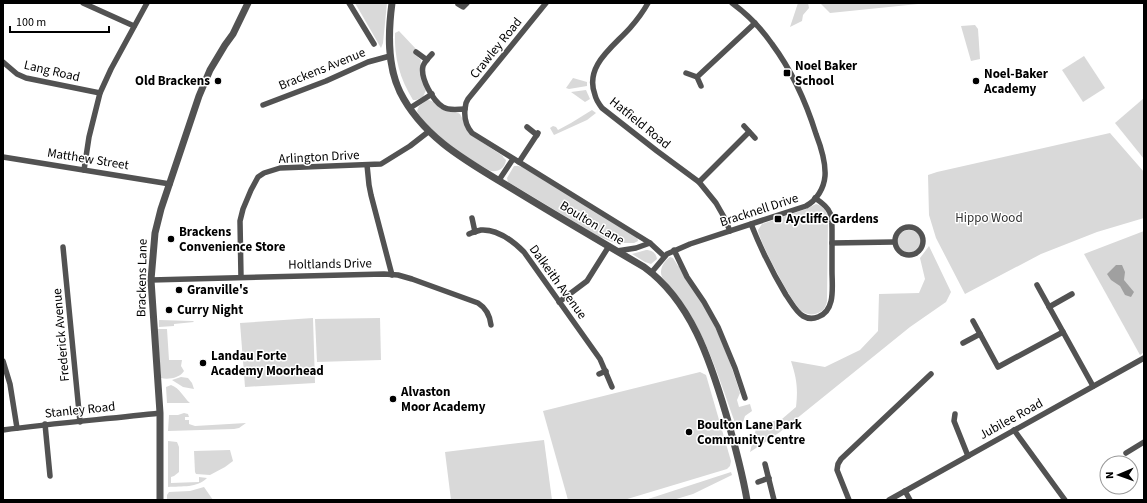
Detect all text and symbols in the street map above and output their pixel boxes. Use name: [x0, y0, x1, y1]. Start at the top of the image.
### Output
scale bar: [10, 8, 109, 34]
text: 100 m: [16, 14, 46, 31]
street label: Crawley Road: [466, 14, 526, 82]
street label: Brackens Avenue: [276, 43, 368, 95]
street label: Lang Road: [22, 56, 82, 86]
place label: Noel Baker School: [795, 57, 858, 90]
place label: Noel-Baker Academy: [983, 65, 1049, 98]
marker: Noel Baker School: [782, 68, 792, 78]
place label: Old Brackens: [135, 72, 210, 90]
marker: Old Brackens: [213, 76, 223, 86]
marker: Noel-Baker Academy: [971, 76, 981, 86]
street label: Hatfield Road: [606, 93, 674, 153]
street label: Matthew Street: [46, 144, 131, 174]
street label: Arlington Drive: [278, 146, 360, 168]
street label: Bracknell Drive: [717, 189, 801, 231]
street label: Boulton Lane: [556, 197, 628, 249]
park label: Hippo Wood: [955, 209, 1023, 227]
place label: Aycliffe Gardens: [785, 210, 879, 228]
marker: Aycliffe Gardens: [773, 214, 783, 224]
place label: Brackens Convenience Store: [179, 223, 286, 256]
marker: Brackens Convenience Store: [166, 234, 176, 244]
street label: Brackens Lane: [132, 239, 152, 317]
street label: Dalkeith Avenue: [525, 241, 591, 323]
street label: Holtlands Drive: [288, 254, 372, 274]
place label: Granville's: [187, 281, 249, 299]
marker: Granville's: [174, 285, 184, 295]
street label: Frederick Avenue: [48, 288, 74, 382]
place label: Curry Night: [177, 301, 243, 319]
marker: Curry Night: [164, 305, 174, 315]
place label: Landau Forte Academy Moorhead: [210, 347, 324, 380]
marker: Landau Forte Academy Moorhead: [198, 358, 208, 368]
place label: Alvaston Moor Academy: [400, 383, 486, 416]
marker: Alvaston Moor Academy: [388, 394, 398, 404]
street label: Jubilee Road: [976, 394, 1046, 444]
street label: Stanley Road: [44, 397, 116, 423]
place label: Boulton Lane Park Community Centre: [697, 416, 806, 449]
marker: Boulton Lane Park Community Centre: [684, 427, 694, 437]
north arrow: [1099, 455, 1139, 495]
text: N: [1102, 471, 1117, 479]

